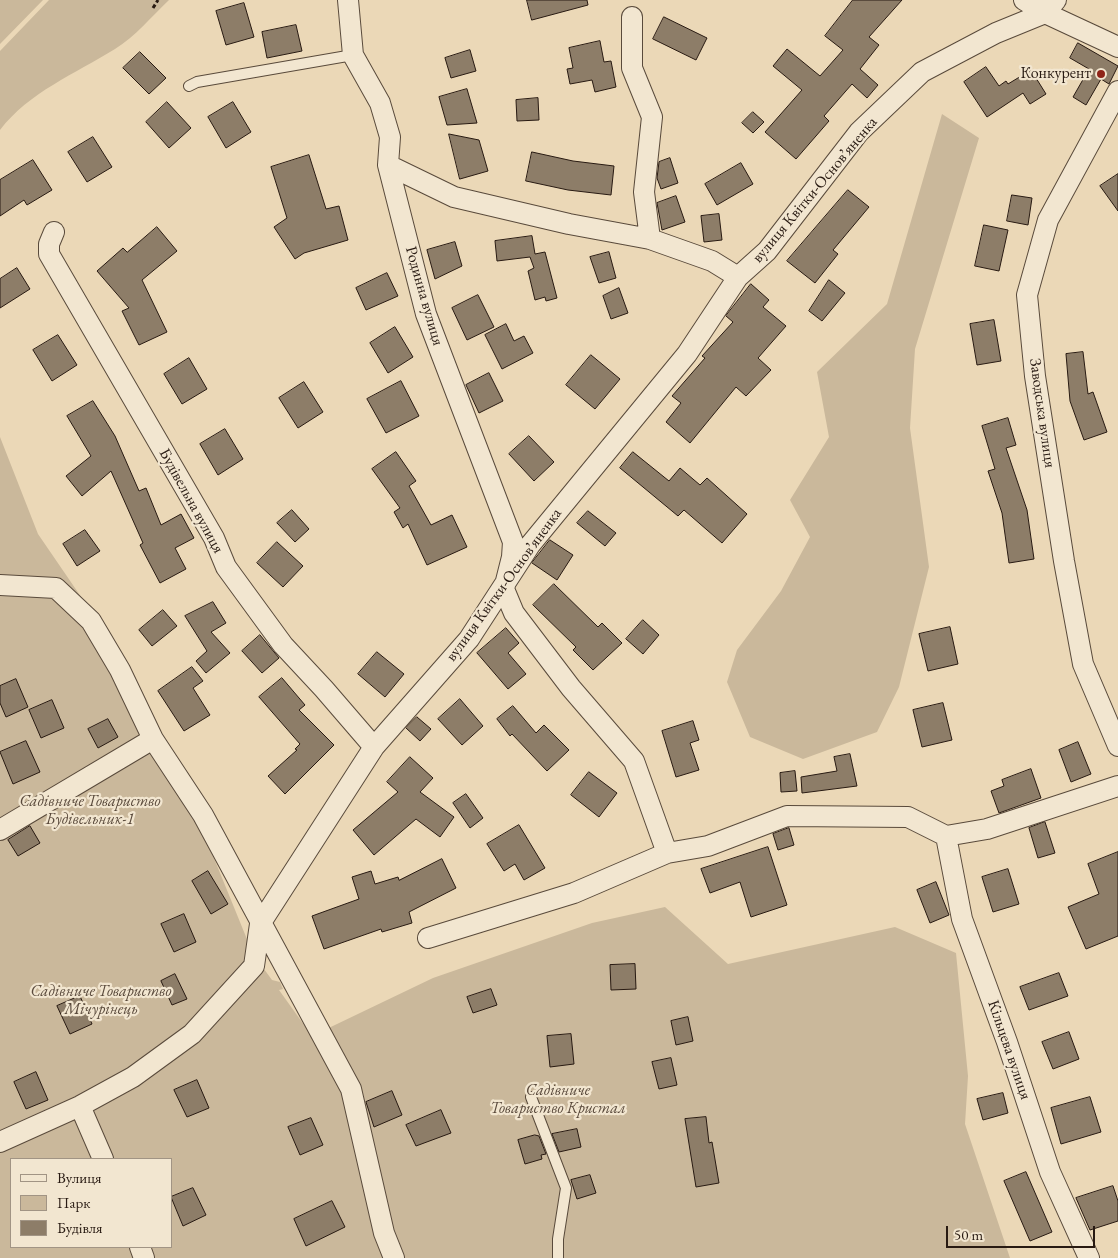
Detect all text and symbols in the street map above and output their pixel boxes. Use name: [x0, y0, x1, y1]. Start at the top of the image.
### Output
place label: Конкурент: [1020, 64, 1091, 84]
marker: Конкурент: [1095, 68, 1107, 80]
street label: вулиця Квітки-Основʼяненка: [748, 113, 882, 267]
street label: Родинна вулиця: [401, 244, 447, 348]
street label: Заводська вулиця: [1025, 357, 1059, 469]
street label: Будівельна вулиця: [154, 445, 228, 557]
street label: вулиця Квітки-Основʼяненка: [442, 505, 566, 665]
park label: Садівниче Товариство Будівельник-1: [20, 792, 160, 830]
park label: Садівниче Товариство Мічурінець: [31, 982, 171, 1020]
street label: Кільцева вулиця: [983, 998, 1035, 1102]
park label: Садівниче Товариство Кристал: [490, 1081, 626, 1119]
legend: [10, 1158, 172, 1248]
text: Вулиця: [57, 1168, 102, 1187]
text: Парк: [57, 1193, 90, 1212]
scale bar: [948, 1216, 1097, 1248]
text: Будівля: [57, 1218, 103, 1237]
text: 50 m: [954, 1225, 983, 1244]

